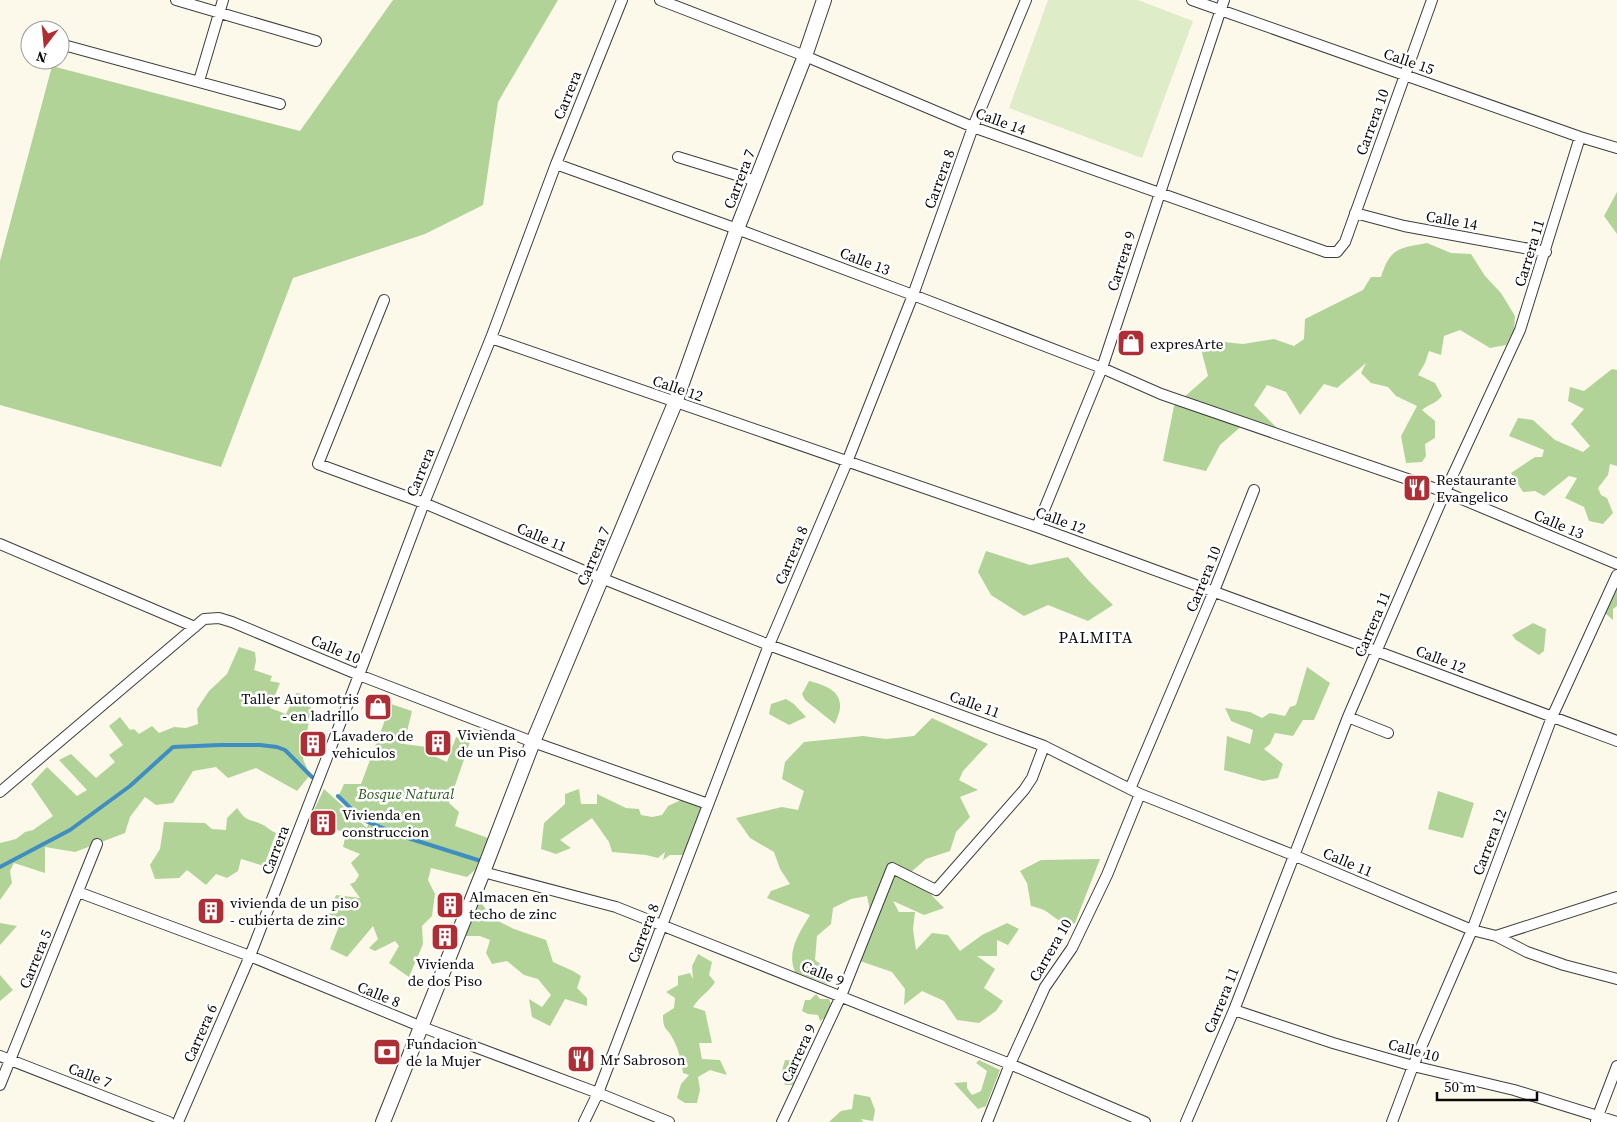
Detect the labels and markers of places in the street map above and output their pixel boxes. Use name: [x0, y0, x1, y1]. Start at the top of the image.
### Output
shop icon: expresArte: [1116, 328, 1146, 358]
place label: expresArte: [1150, 333, 1224, 354]
place label: Restaurante Evangelico: [1436, 469, 1517, 507]
restaurant icon: Restaurante Evangelico: [1402, 473, 1432, 503]
place label: Taller Automotris - en ladrillo: [241, 688, 359, 726]
shop icon: Taller Automotris - en ladrillo: [363, 692, 393, 722]
place label: Vivienda de un Piso: [457, 724, 526, 762]
place label: Lavadero de vehiculos: [332, 725, 414, 763]
building icon: Vivienda de un Piso: [423, 728, 453, 758]
building icon: Lavadero de vehiculos: [298, 729, 328, 759]
place label: Vivienda en construccion: [342, 804, 429, 842]
building icon: Vivienda en construccion: [308, 808, 338, 838]
place label: Almacen en techo de zinc: [469, 886, 557, 924]
building icon: Almacen en techo de zinc: [435, 890, 465, 920]
place label: vivienda de un piso - cubierta de zinc: [230, 892, 359, 930]
building icon: vivienda de un piso - cubierta de zinc: [196, 896, 226, 926]
building icon: Vivienda de dos Piso: [430, 922, 460, 952]
place label: Vivienda de dos Piso: [408, 953, 482, 991]
place label: Fundacion de la Mujer: [406, 1033, 482, 1071]
bank icon: Fundacion de la Mujer: [372, 1037, 402, 1067]
restaurant icon: Mr Sabroson: [566, 1044, 596, 1074]
place label: Mr Sabroson: [600, 1049, 686, 1070]

